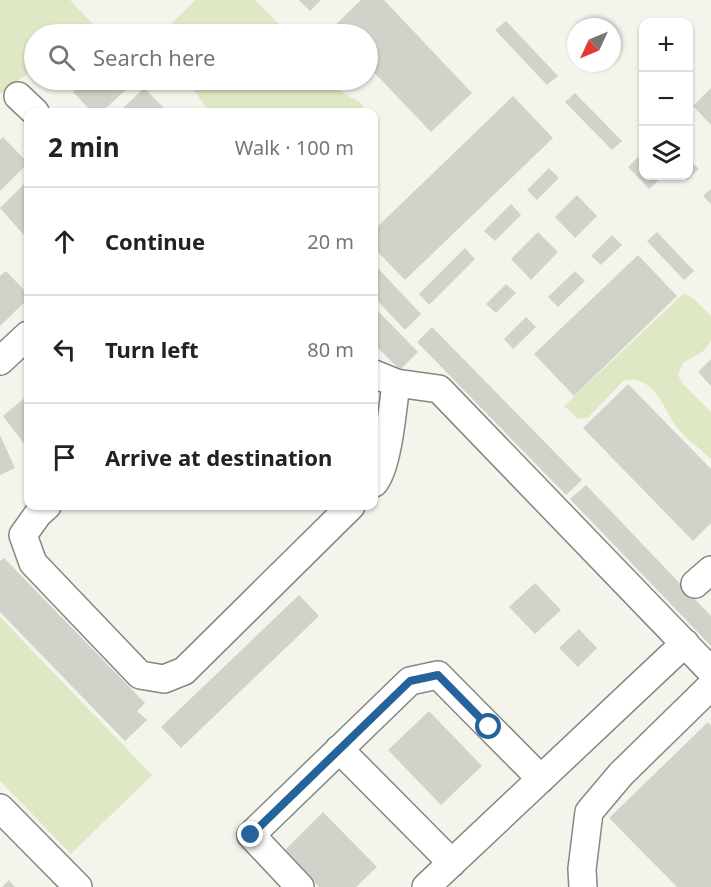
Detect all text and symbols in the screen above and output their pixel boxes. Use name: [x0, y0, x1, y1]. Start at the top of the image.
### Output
north arrow: [567, 18, 621, 72]
map controls: [639, 18, 693, 180]
button: +: [639, 18, 693, 72]
search box: [24, 24, 378, 90]
icon: search: [45, 41, 78, 74]
text: Search here: [93, 42, 215, 72]
button: −: [639, 72, 693, 126]
button: layers: [639, 126, 693, 180]
text: 2 min: [48, 129, 120, 165]
text: Walk · 100 m: [235, 134, 354, 161]
icon: ahead: [48, 225, 81, 258]
text: Continue: [105, 226, 205, 256]
text: 20 m: [307, 228, 354, 255]
icon: left: [48, 333, 81, 366]
text: Turn left: [105, 334, 199, 364]
text: 80 m: [307, 336, 354, 363]
icon: arrive: [48, 441, 81, 474]
text: Arrive at destination: [105, 442, 332, 472]
route start: [475, 713, 501, 739]
route end: [237, 821, 263, 847]

